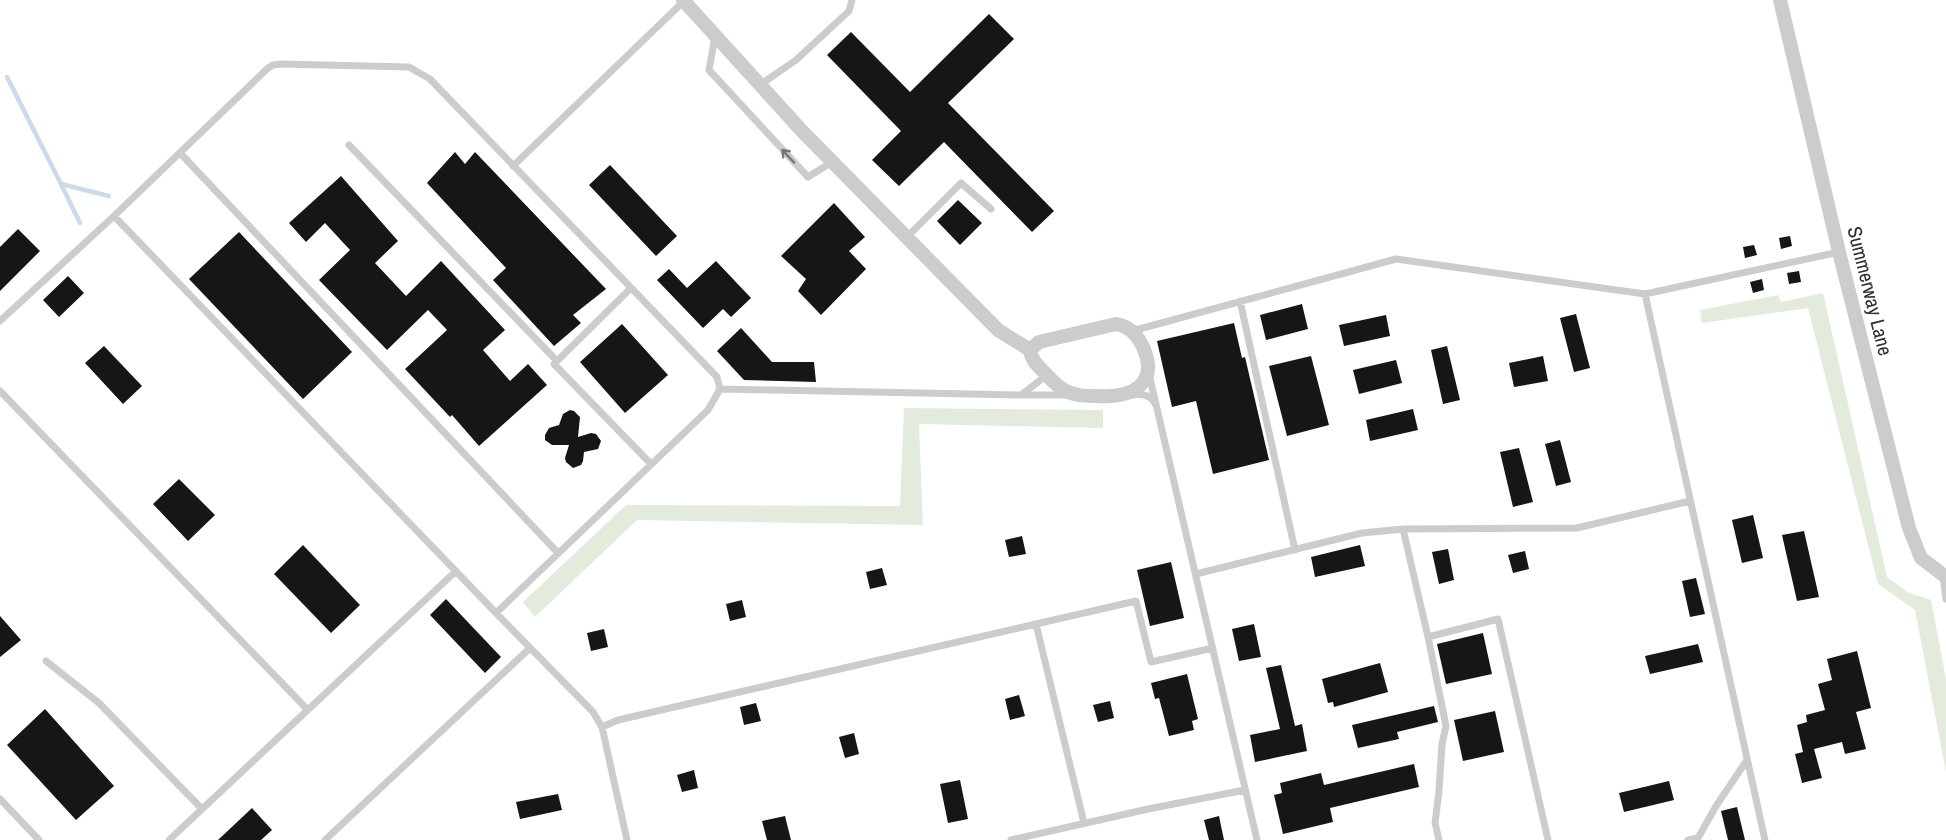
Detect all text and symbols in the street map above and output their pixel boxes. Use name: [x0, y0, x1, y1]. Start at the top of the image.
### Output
one-way arrow: [781, 149, 795, 164]
street label: Summerway Lane: [1841, 223, 1900, 358]

